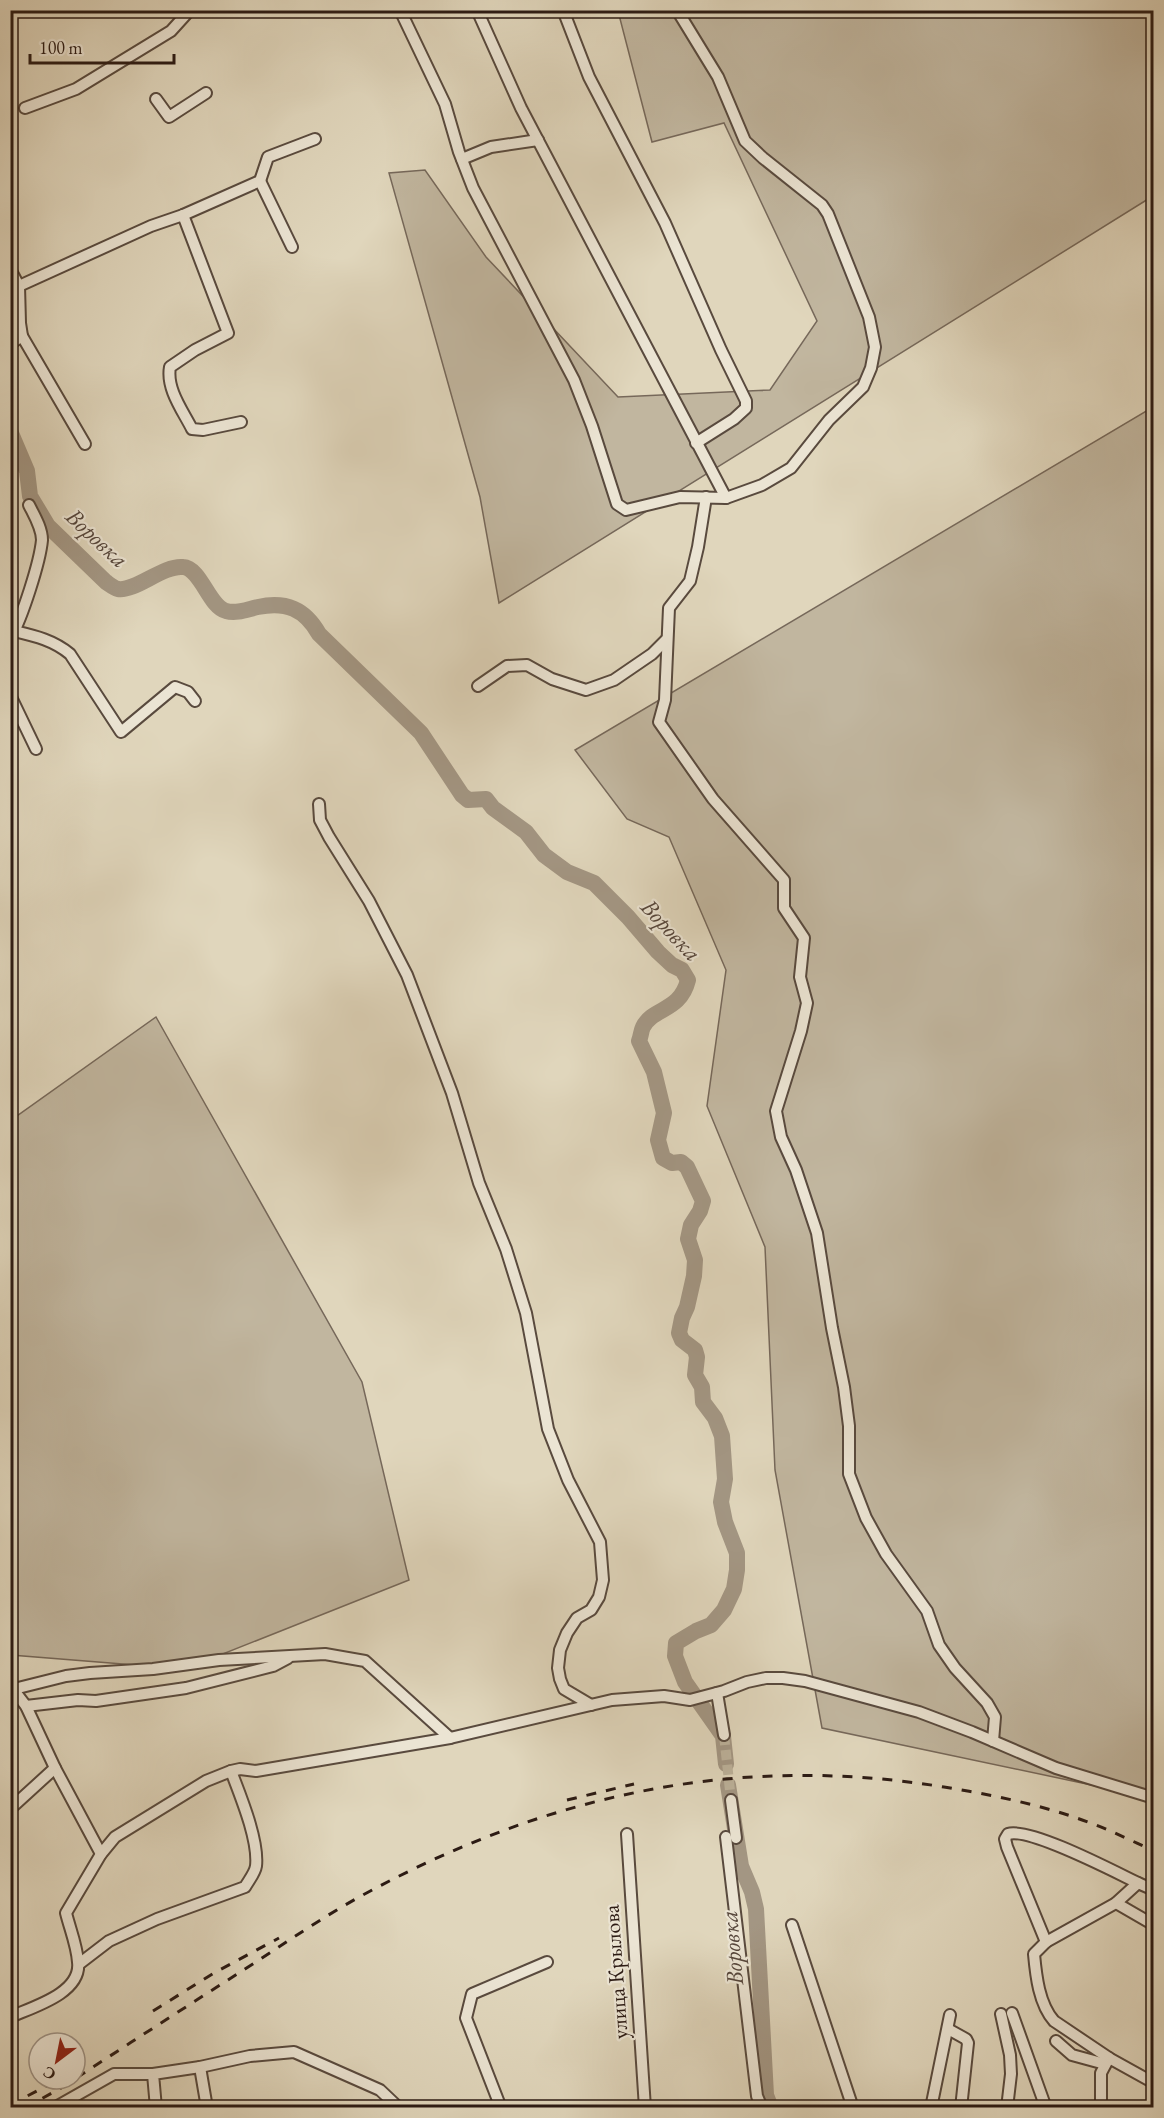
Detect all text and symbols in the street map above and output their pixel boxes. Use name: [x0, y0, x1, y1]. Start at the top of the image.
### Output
scale bar: [30, 27, 174, 65]
text: 100 m: [39, 36, 83, 59]
water label: Воровка: [59, 500, 135, 575]
water label: Воровка: [634, 891, 708, 968]
street label: улица Крылова: [596, 1904, 635, 2040]
water label: Воровка: [713, 1909, 750, 1988]
north arrow: [27, 2031, 87, 2091]
text: С: [39, 2061, 60, 2085]

